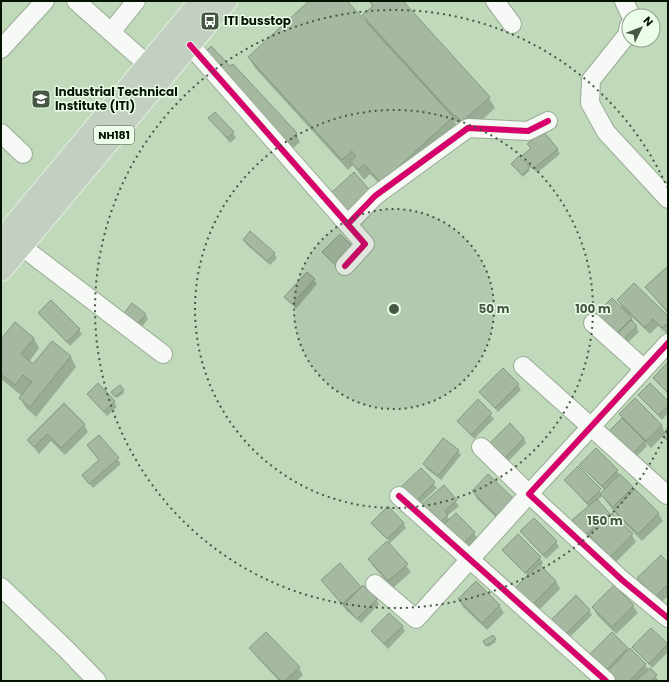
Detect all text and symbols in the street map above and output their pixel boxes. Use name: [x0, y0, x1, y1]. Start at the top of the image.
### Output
north arrow: [621, 8, 661, 48]
bus stop icon: ITI busstop: [199, 10, 221, 32]
place label: ITI busstop: [224, 12, 291, 29]
text: N: [640, 13, 657, 30]
place label: Industrial Technical Institute (ITI): [55, 83, 178, 114]
school or university icon: Industrial Technical Institute (ITI): [30, 88, 52, 110]
road number: NH181: [94, 126, 134, 144]
text: 50 m: [479, 300, 510, 317]
text: 100 m: [575, 300, 611, 317]
centre of rings: [387, 302, 401, 316]
text: 150 m: [587, 512, 623, 529]

